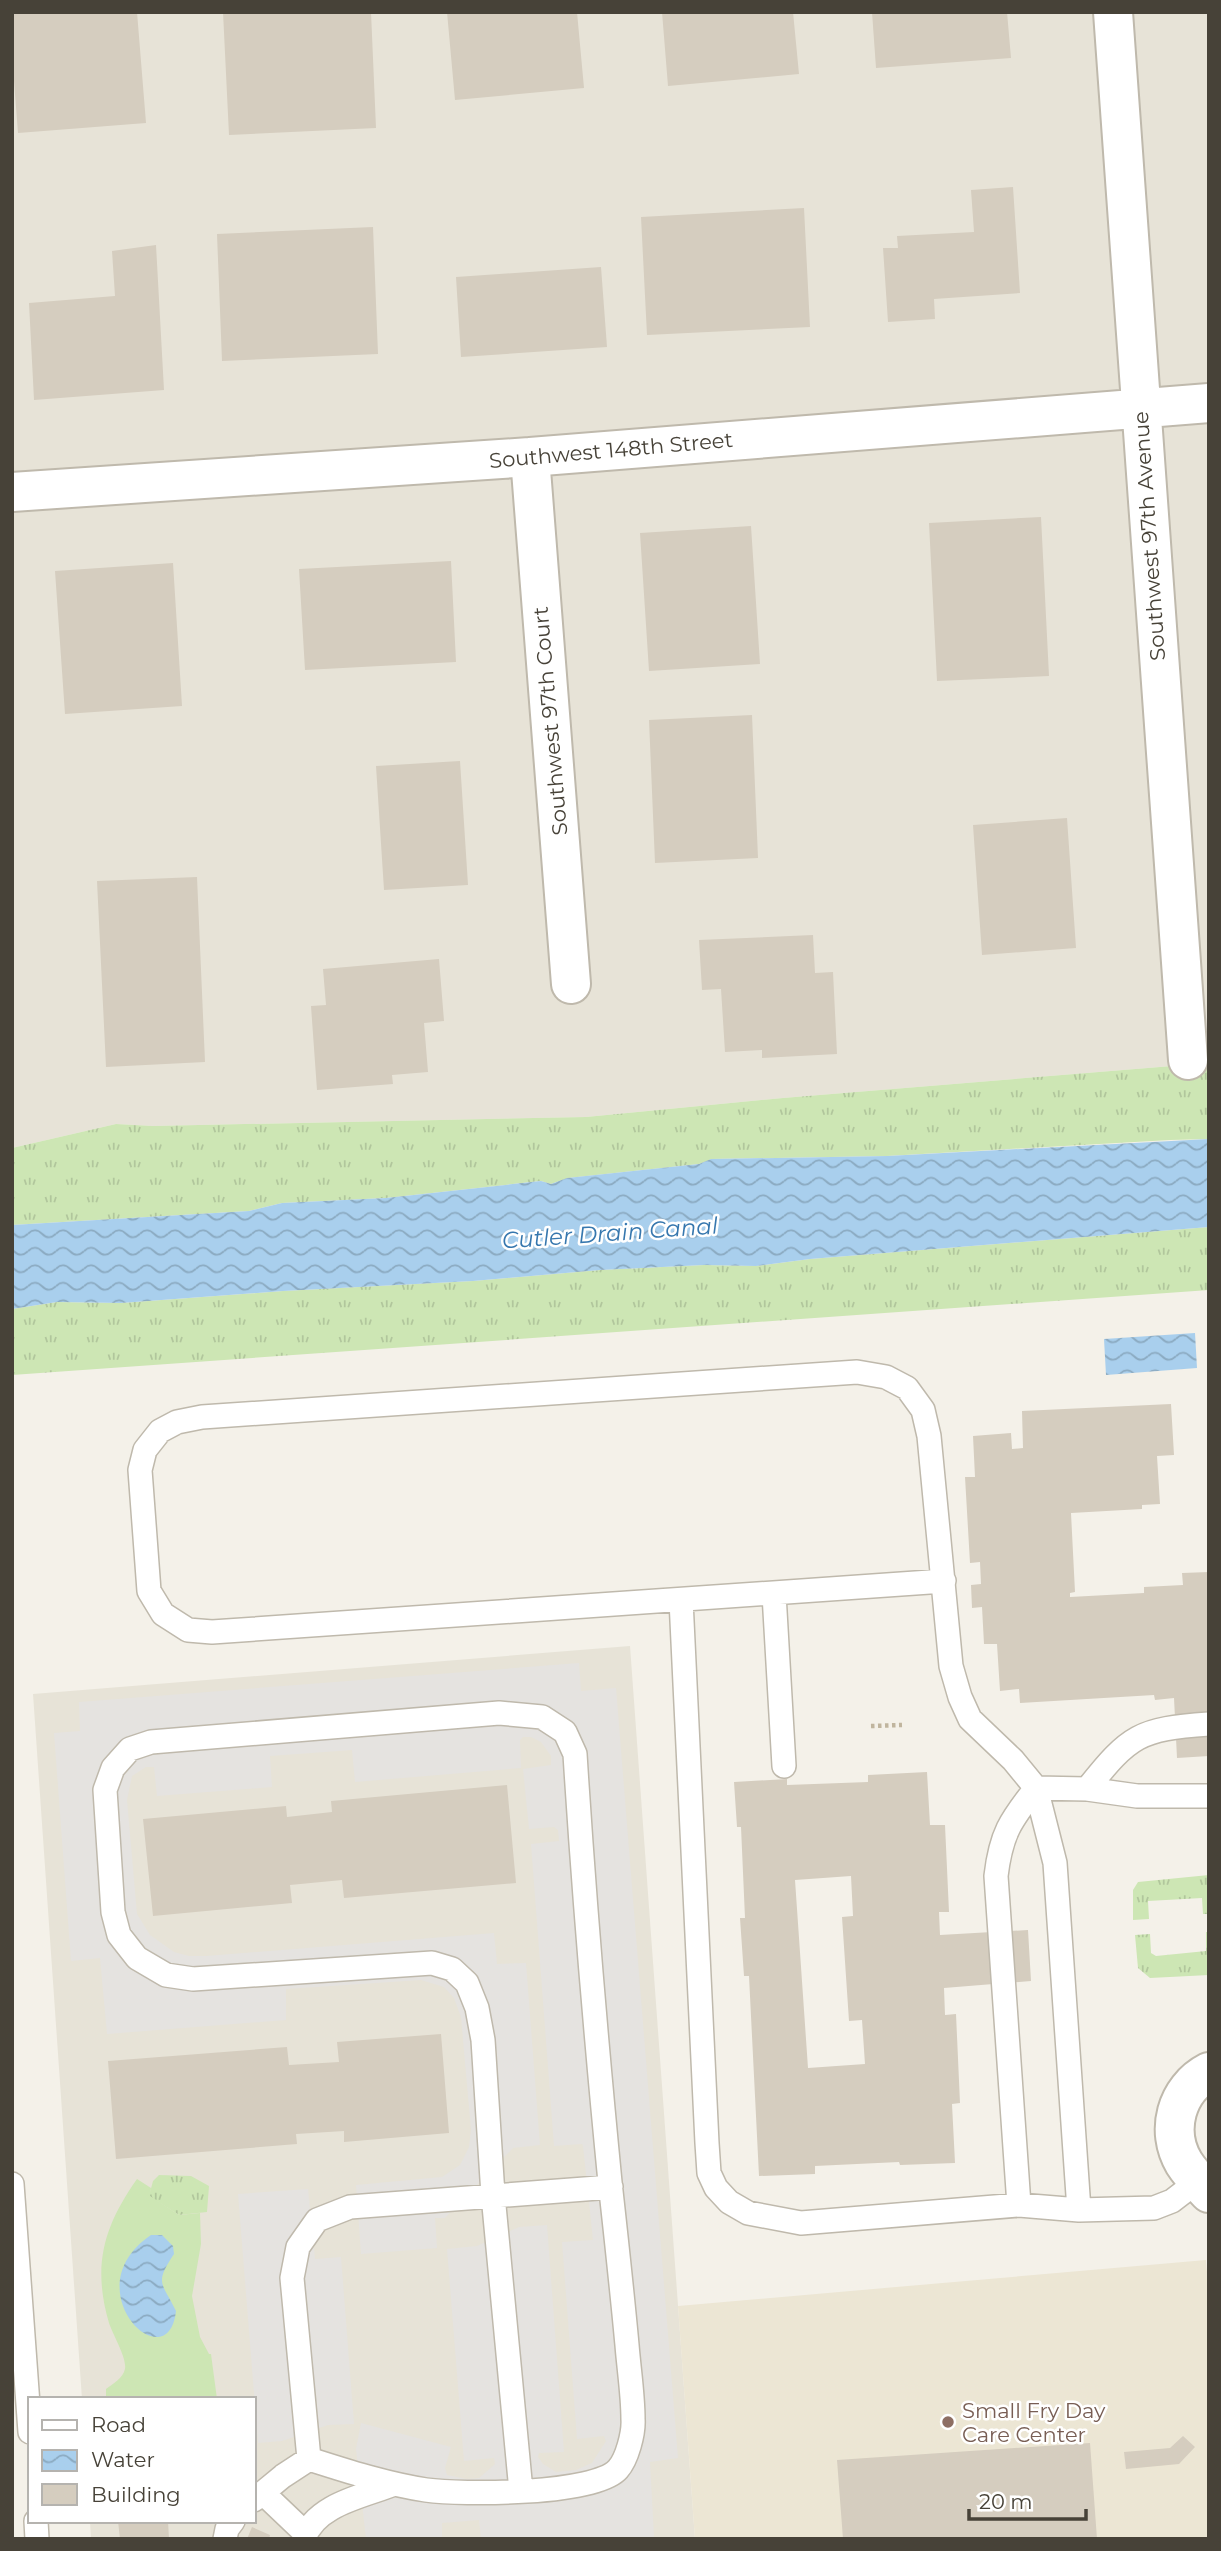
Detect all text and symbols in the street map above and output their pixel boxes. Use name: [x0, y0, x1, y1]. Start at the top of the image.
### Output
street label: Southwest 97th Avenue: [1128, 410, 1170, 662]
street label: Southwest 148th Street: [488, 427, 734, 473]
street label: Southwest 97th Court: [528, 606, 572, 836]
water label: Cutler Drain Canal: [501, 1211, 720, 1255]
legend: [28, 2397, 256, 2523]
place label: Small Fry Day Care Center: [962, 2398, 1106, 2447]
text: Road: [91, 2412, 146, 2437]
marker: Small Fry Day Care Center: [940, 2414, 956, 2430]
text: Water: [91, 2447, 155, 2472]
scale bar: [969, 2478, 1086, 2522]
text: Building: [91, 2482, 181, 2507]
text: 20 m: [979, 2489, 1033, 2514]

